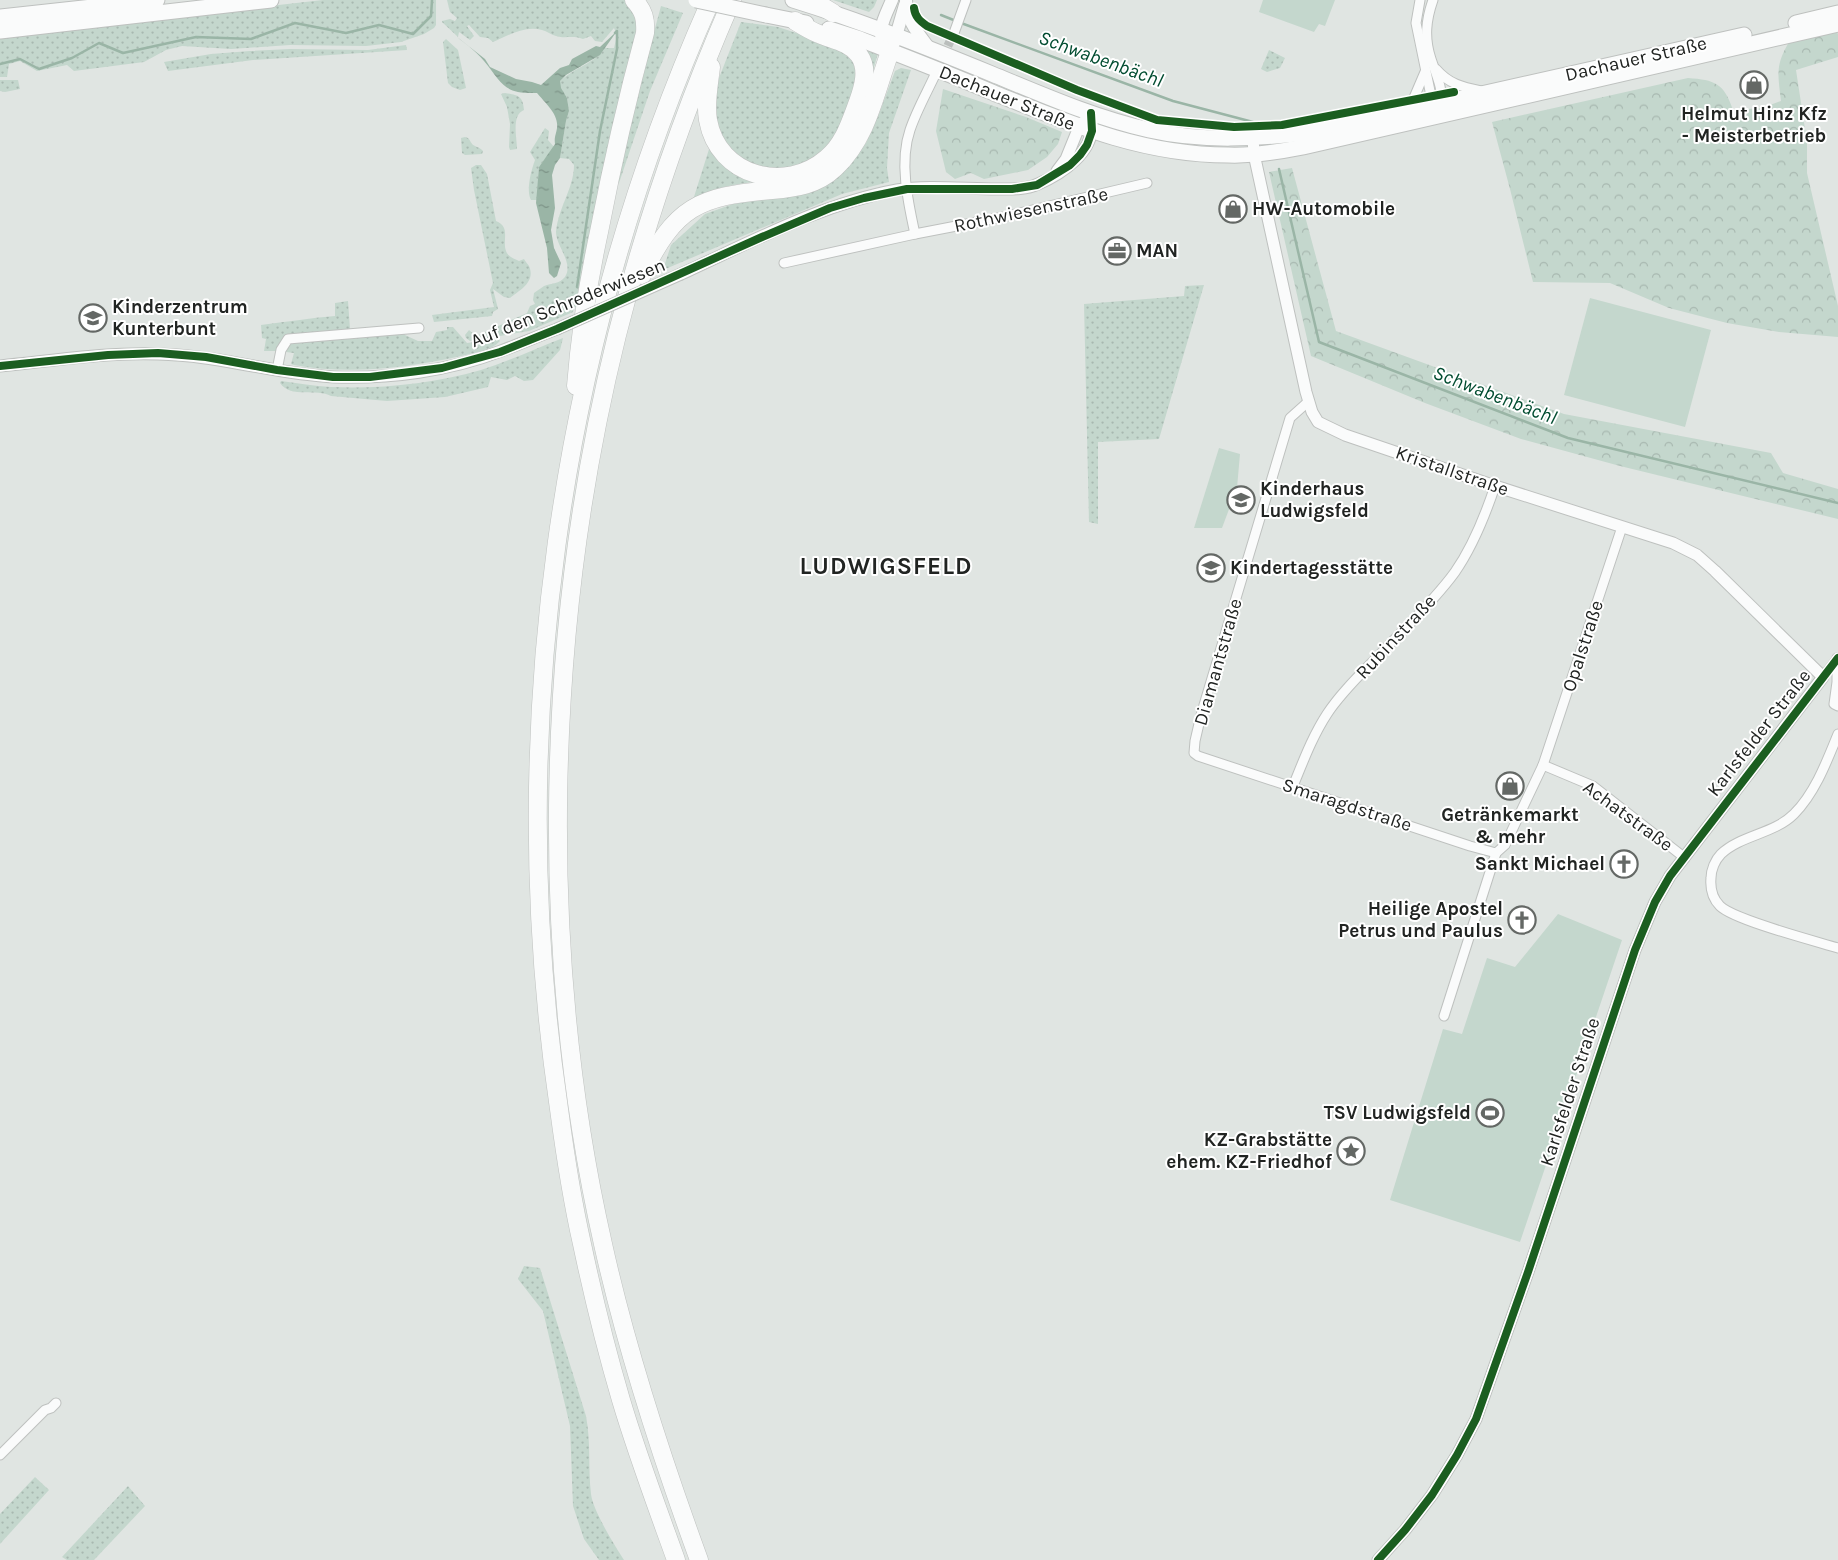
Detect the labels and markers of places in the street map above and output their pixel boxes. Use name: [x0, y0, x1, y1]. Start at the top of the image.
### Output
shop icon: Helmut Hinz Kfz - Meisterbetrieb: [1739, 70, 1769, 100]
place label: Helmut Hinz Kfz - Meisterbetrieb: [1681, 103, 1827, 147]
shop icon: HW-Automobile: [1218, 194, 1248, 224]
place label: HW-Automobile: [1252, 198, 1395, 220]
office icon: MAN: [1102, 236, 1132, 266]
place label: MAN: [1136, 240, 1178, 262]
place label: Kinderzentrum Kunterbunt: [112, 296, 248, 340]
school or university icon: Kinderzentrum Kunterbunt: [78, 303, 108, 333]
place label: Kinderhaus Ludwigsfeld: [1260, 478, 1369, 522]
school or university icon: Kinderhaus Ludwigsfeld: [1226, 485, 1256, 515]
school or university icon: Kindertagesstätte: [1196, 553, 1226, 583]
place label: Kindertagesstätte: [1230, 557, 1393, 579]
shop icon: Getränkemarkt & mehr: [1495, 771, 1525, 801]
place label: Getränkemarkt & mehr: [1441, 804, 1579, 848]
church icon: Sankt Michael: [1609, 849, 1639, 879]
place label: Sankt Michael: [1475, 853, 1605, 875]
place label: Heilige Apostel Petrus und Paulus: [1338, 898, 1503, 942]
church icon: Heilige Apostel Petrus und Paulus: [1507, 905, 1537, 935]
sports icon: TSV Ludwigsfeld: [1475, 1098, 1505, 1128]
place label: TSV Ludwigsfeld: [1324, 1102, 1471, 1124]
place label: KZ-Grabstätte ehem. KZ-Friedhof: [1166, 1129, 1333, 1173]
place icon: KZ-Grabstätte ehem. KZ-Friedhof: [1336, 1136, 1366, 1166]

